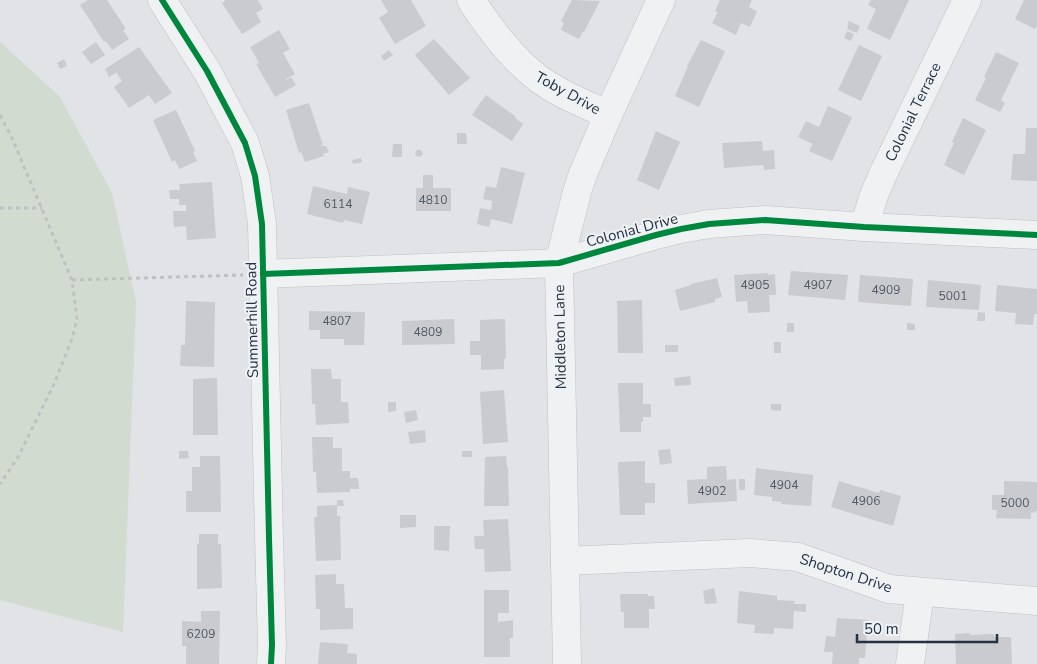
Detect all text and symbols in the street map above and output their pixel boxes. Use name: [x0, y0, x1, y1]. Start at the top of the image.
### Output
street label: Colonial Terrace: [880, 59, 946, 165]
street label: Toby Drive: [532, 67, 604, 119]
house number: 4810: [419, 192, 447, 208]
house number: 6114: [324, 196, 352, 212]
street label: Colonial Drive: [584, 208, 680, 252]
street label: Summerhill Road: [241, 262, 263, 378]
house number: 4905: [741, 277, 769, 293]
house number: 4907: [804, 277, 832, 293]
house number: 4909: [872, 282, 900, 298]
street label: Middleton Lane: [549, 285, 571, 389]
house number: 5001: [939, 288, 967, 304]
house number: 4807: [323, 313, 351, 329]
house number: 4809: [414, 324, 442, 340]
house number: 4904: [770, 477, 798, 493]
house number: 4902: [698, 483, 726, 499]
house number: 4906: [852, 493, 880, 509]
house number: 5000: [1001, 495, 1029, 511]
street label: Shopton Drive: [797, 549, 895, 597]
scale bar: [857, 612, 997, 644]
text: 50 m: [864, 619, 899, 639]
house number: 6209: [187, 626, 215, 642]

